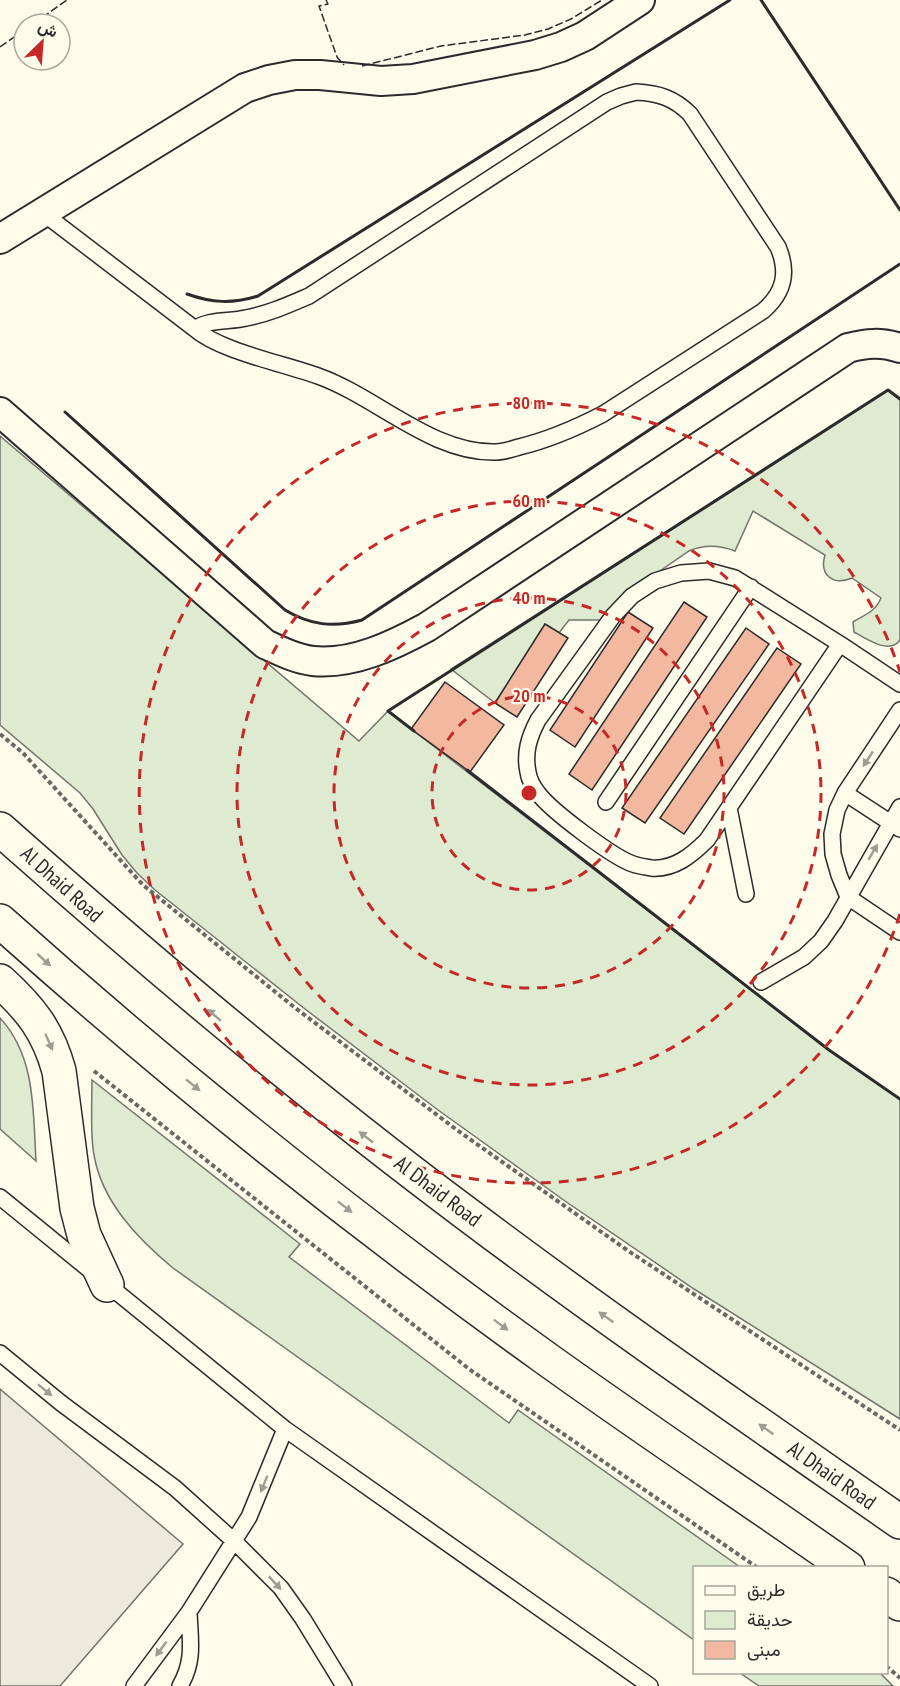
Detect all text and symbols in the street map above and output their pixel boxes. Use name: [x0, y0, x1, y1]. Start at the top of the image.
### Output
north arrow: [12, 12, 72, 72]
text: ش: [35, 15, 61, 42]
text: 80 m: [513, 391, 545, 414]
text: 60 m: [513, 489, 545, 512]
text: 40 m: [513, 586, 545, 609]
text: 20 m: [513, 684, 545, 707]
one-way arrow: [862, 750, 874, 766]
centre of rings: [519, 783, 539, 803]
street label: Al Dhaid Road: [15, 840, 109, 928]
one-way arrow: [868, 844, 879, 860]
one-way arrow: [36, 953, 51, 967]
one-way arrow: [207, 1009, 222, 1021]
one-way arrow: [45, 1034, 54, 1051]
one-way arrow: [185, 1078, 200, 1091]
one-way arrow: [359, 1131, 374, 1143]
street label: Al Dhaid Road: [389, 1150, 487, 1232]
one-way arrow: [338, 1200, 353, 1212]
one-way arrow: [599, 1311, 615, 1323]
one-way arrow: [493, 1318, 508, 1330]
one-way arrow: [37, 1383, 52, 1396]
one-way arrow: [758, 1424, 774, 1435]
street label: Al Dhaid Road: [783, 1435, 881, 1515]
one-way arrow: [258, 1475, 268, 1493]
legend: [693, 1566, 888, 1674]
one-way arrow: [268, 1575, 281, 1590]
text: طريق: [747, 1578, 785, 1601]
text: حديقة: [747, 1608, 793, 1631]
text: مبنى: [747, 1638, 781, 1661]
one-way arrow: [155, 1641, 167, 1657]

